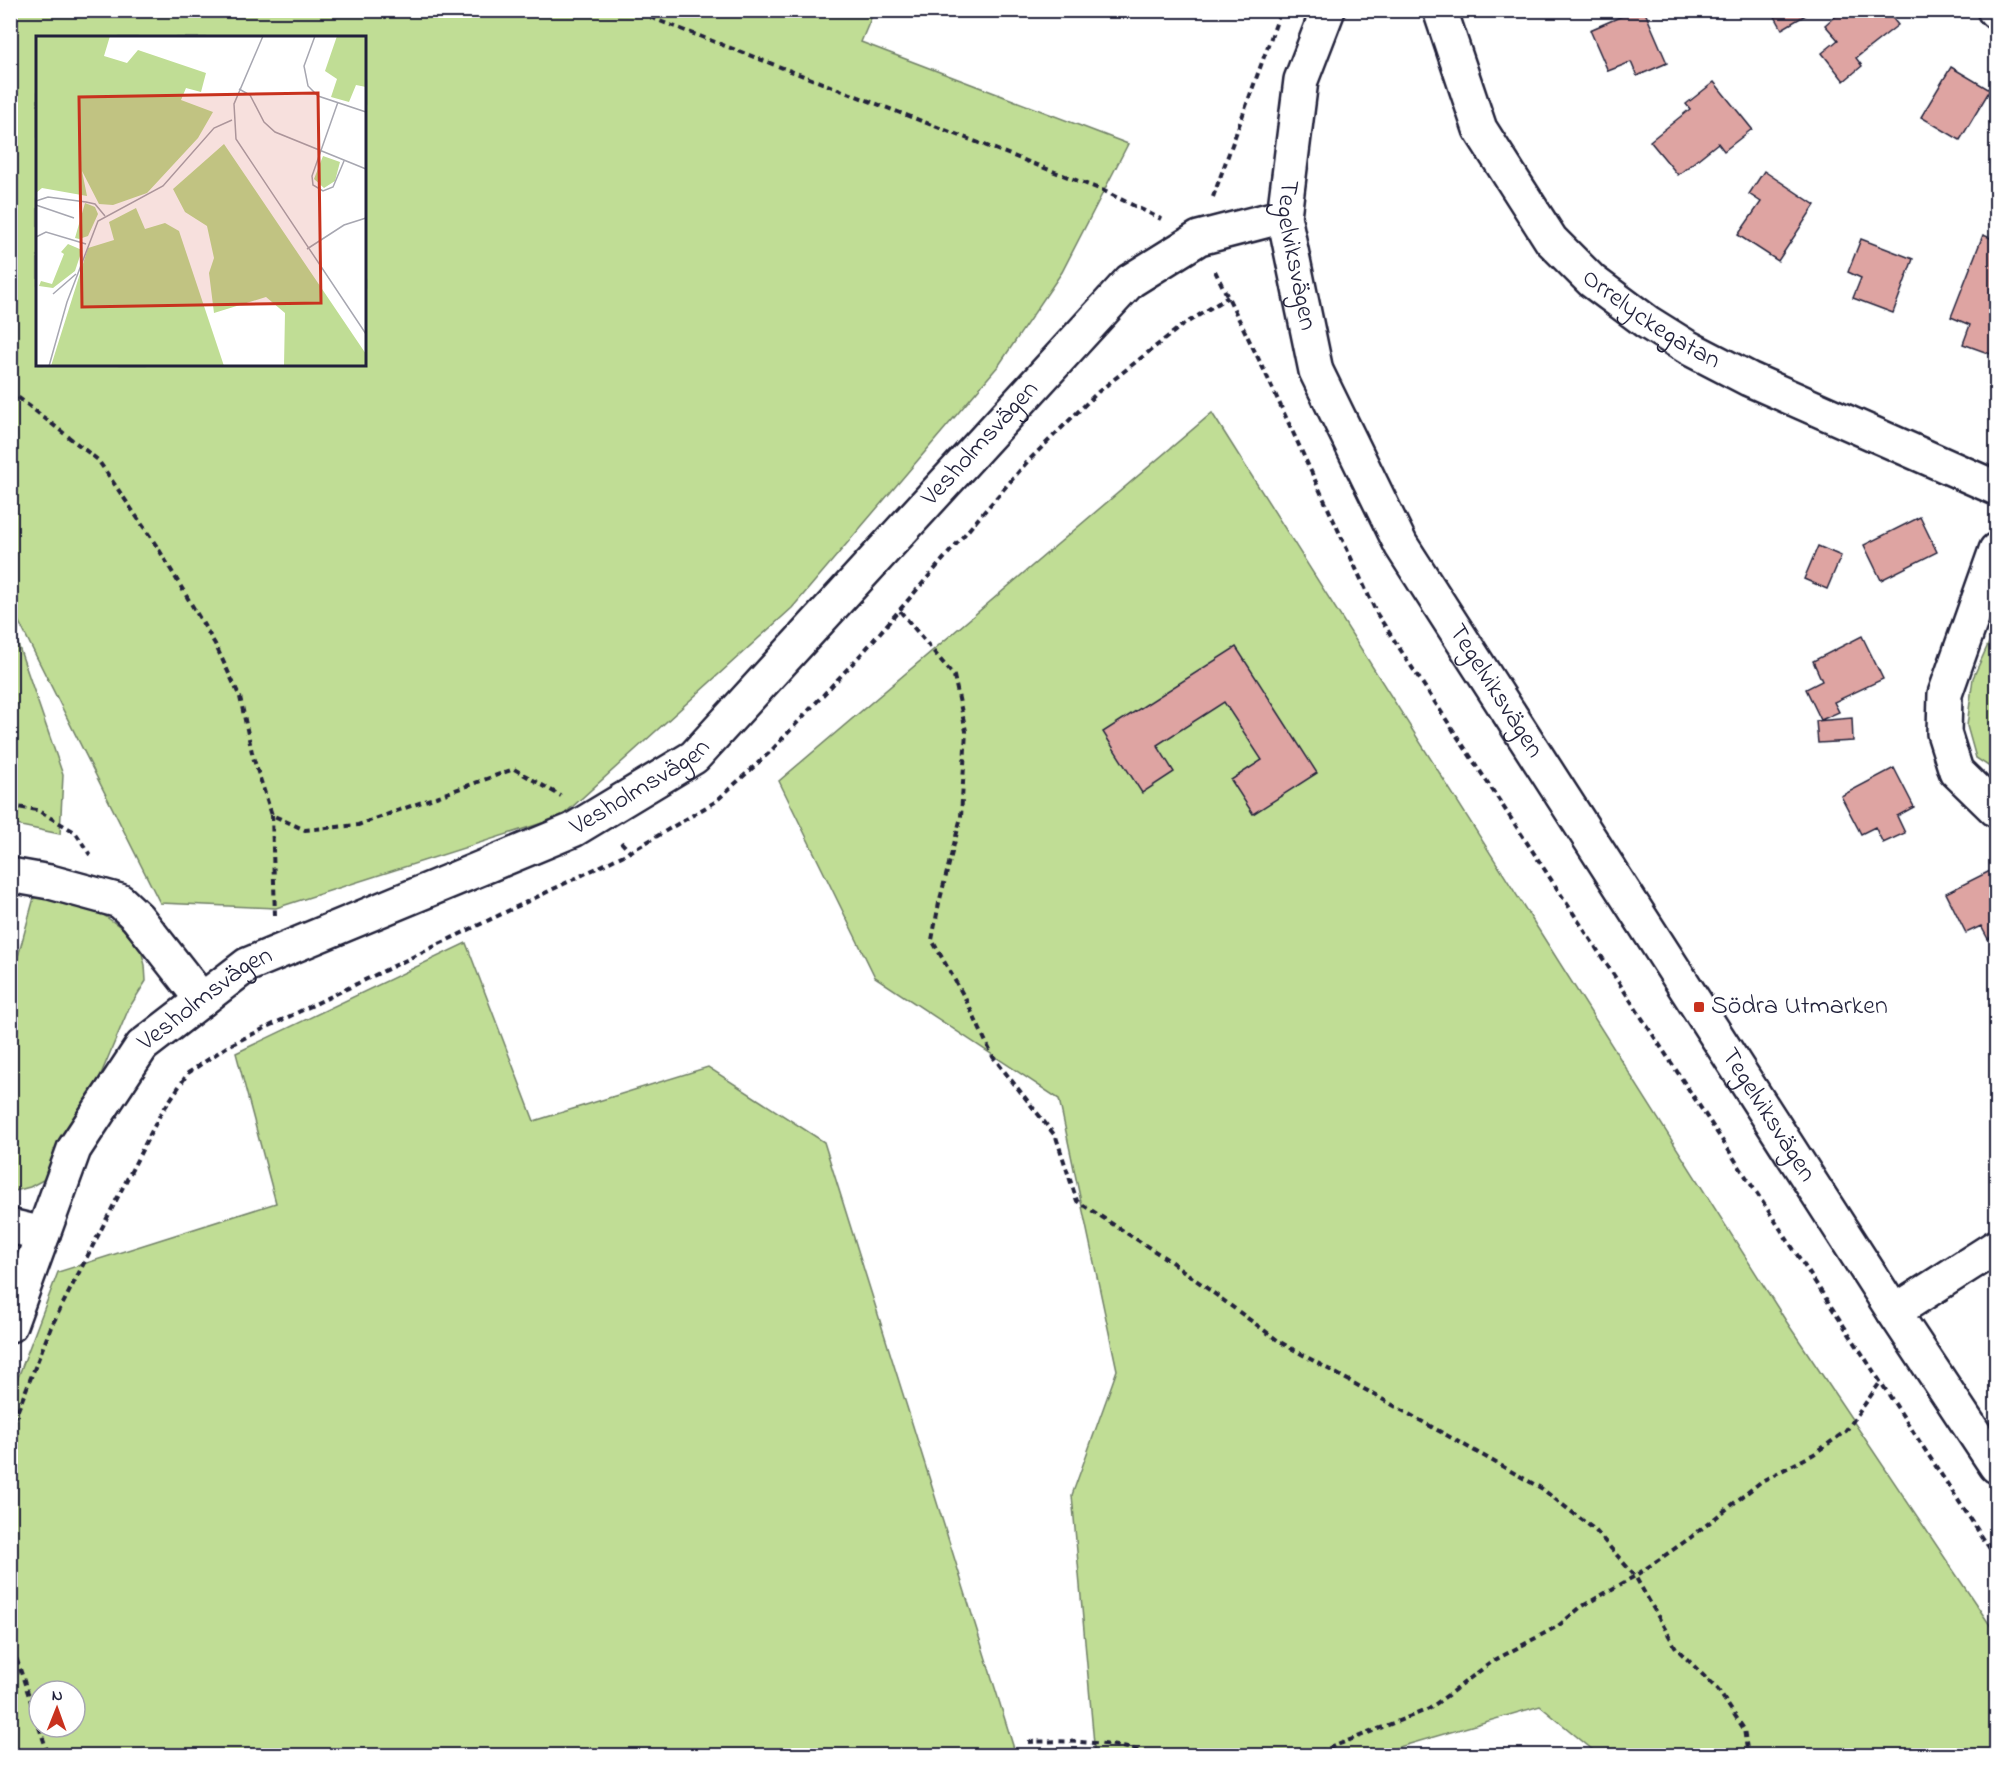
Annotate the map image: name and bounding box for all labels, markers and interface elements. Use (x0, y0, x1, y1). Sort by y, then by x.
inset map (36, 36, 366, 366)
street label: Tegelviksvägen (1265, 177, 1326, 334)
street label: Orrelyckegatan (1572, 261, 1727, 380)
street label: Vesholmsvägen (912, 372, 1049, 516)
street label: Tegelviksvägen (1438, 617, 1552, 766)
street label: Vesholmsvägen (562, 731, 720, 847)
street label: Vesholmsvägen (129, 937, 279, 1062)
place label: Södra Utmarken (1711, 988, 1888, 1026)
marker: Södra Utmarken (1692, 1000, 1706, 1014)
street label: Tegelviksvägen (1710, 1041, 1825, 1190)
north arrow (27, 1679, 87, 1739)
text: N (52, 1684, 63, 1708)

